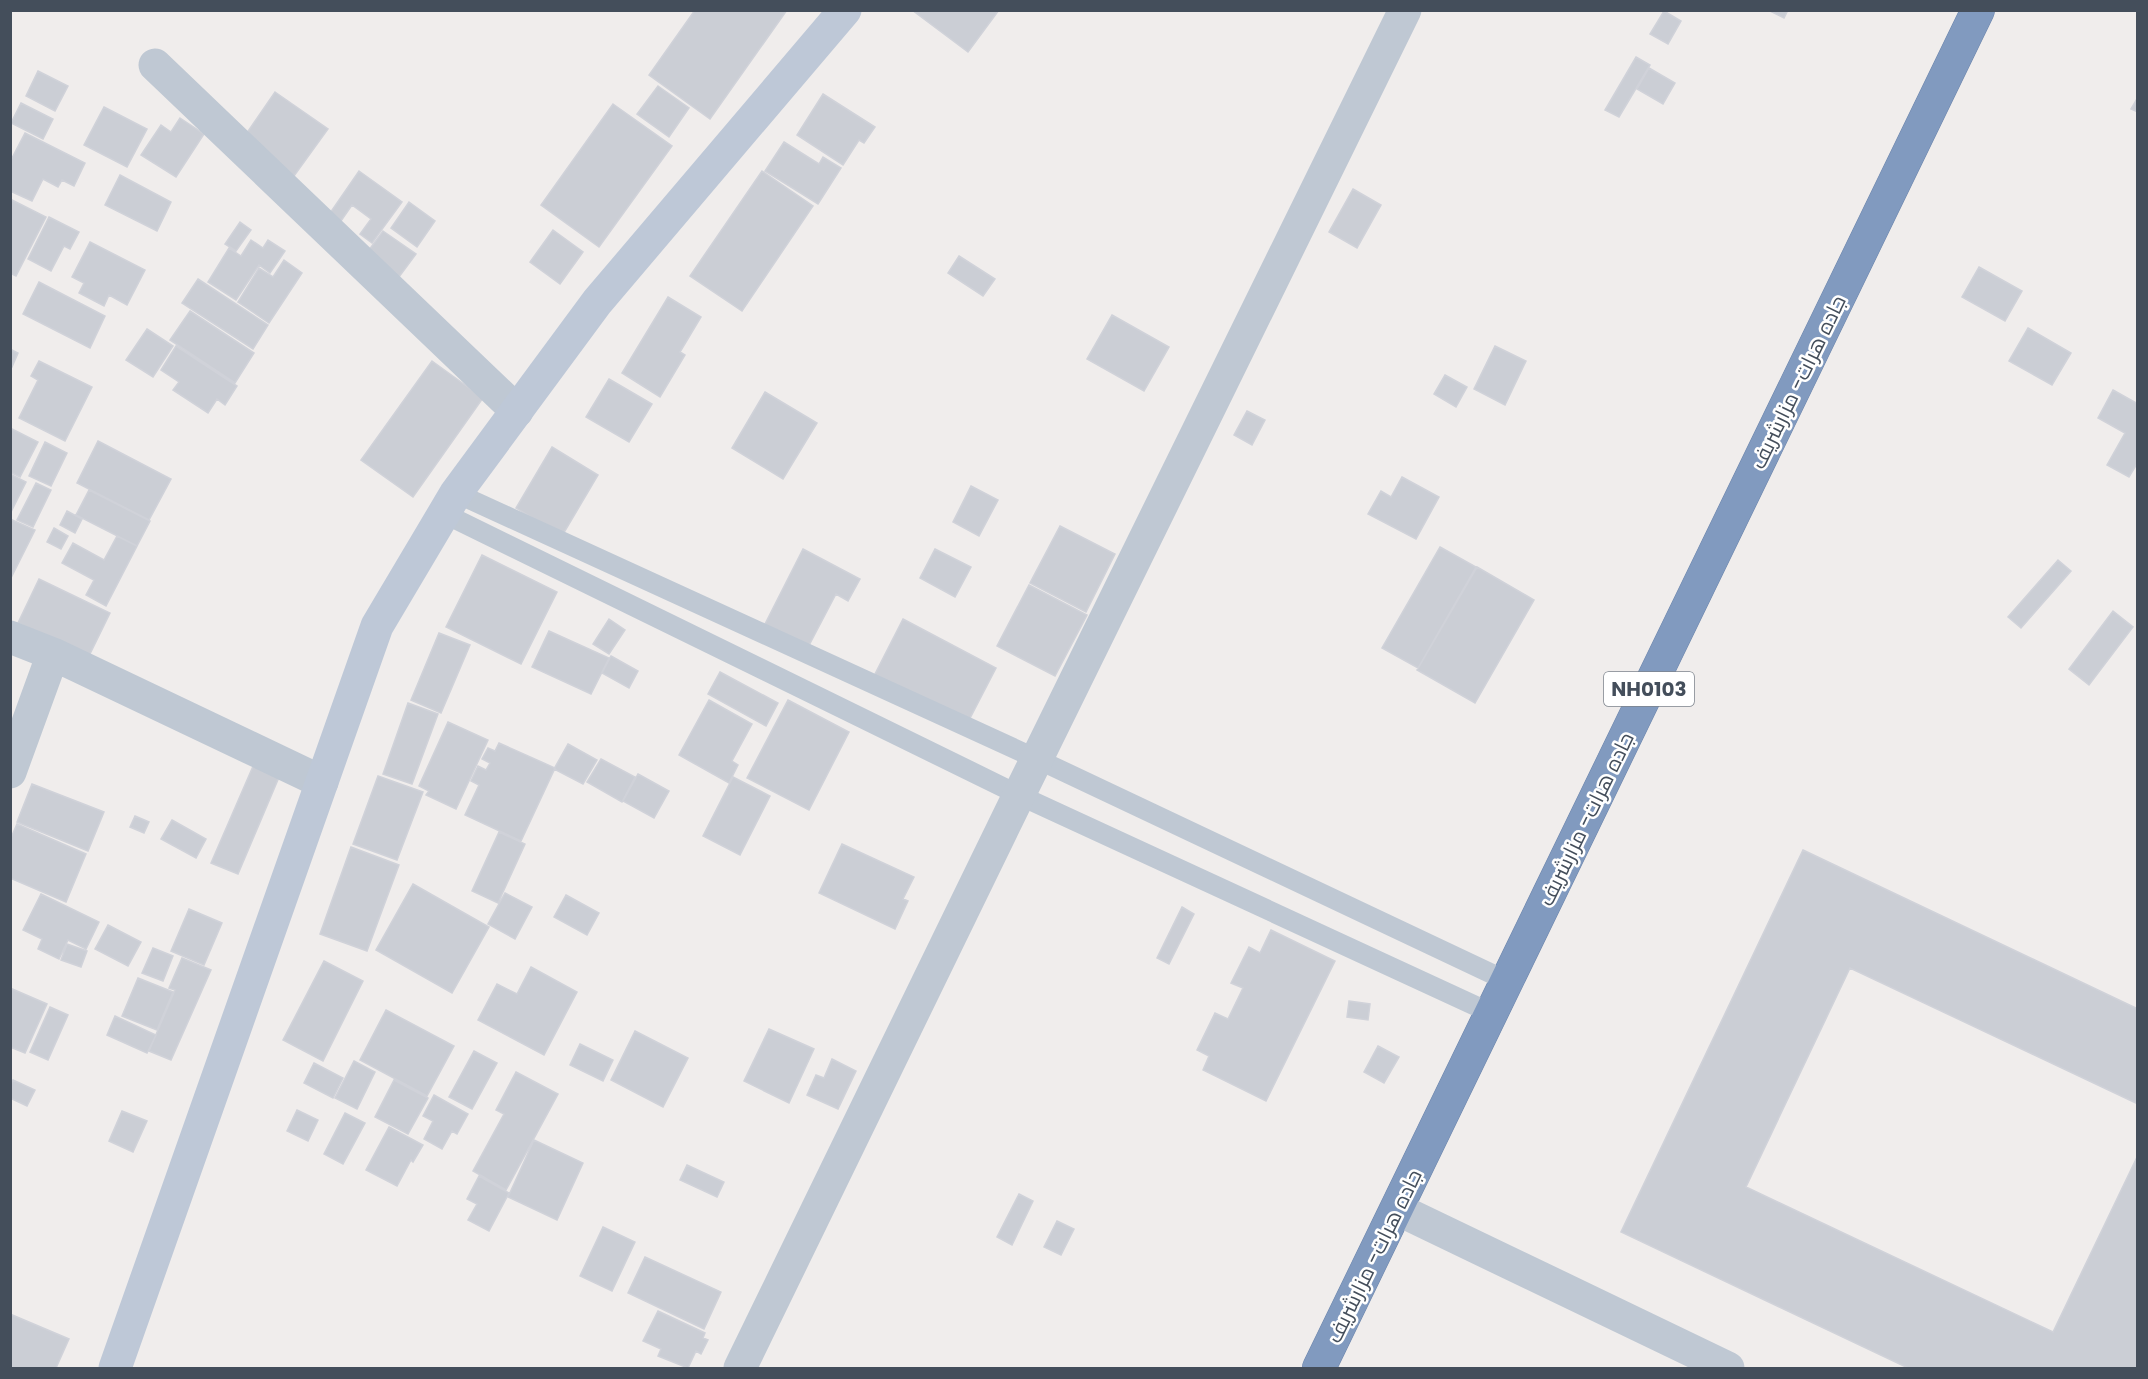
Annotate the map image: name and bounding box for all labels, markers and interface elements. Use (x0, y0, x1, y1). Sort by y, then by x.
street label: جاده هرات- مزارشریف (1743, 290, 1853, 474)
road number: NH0103 (1604, 672, 1694, 706)
street label: جاده هرات- مزارشریف (1531, 727, 1641, 911)
street label: جاده هرات- مزارشریف (1319, 1164, 1429, 1348)

